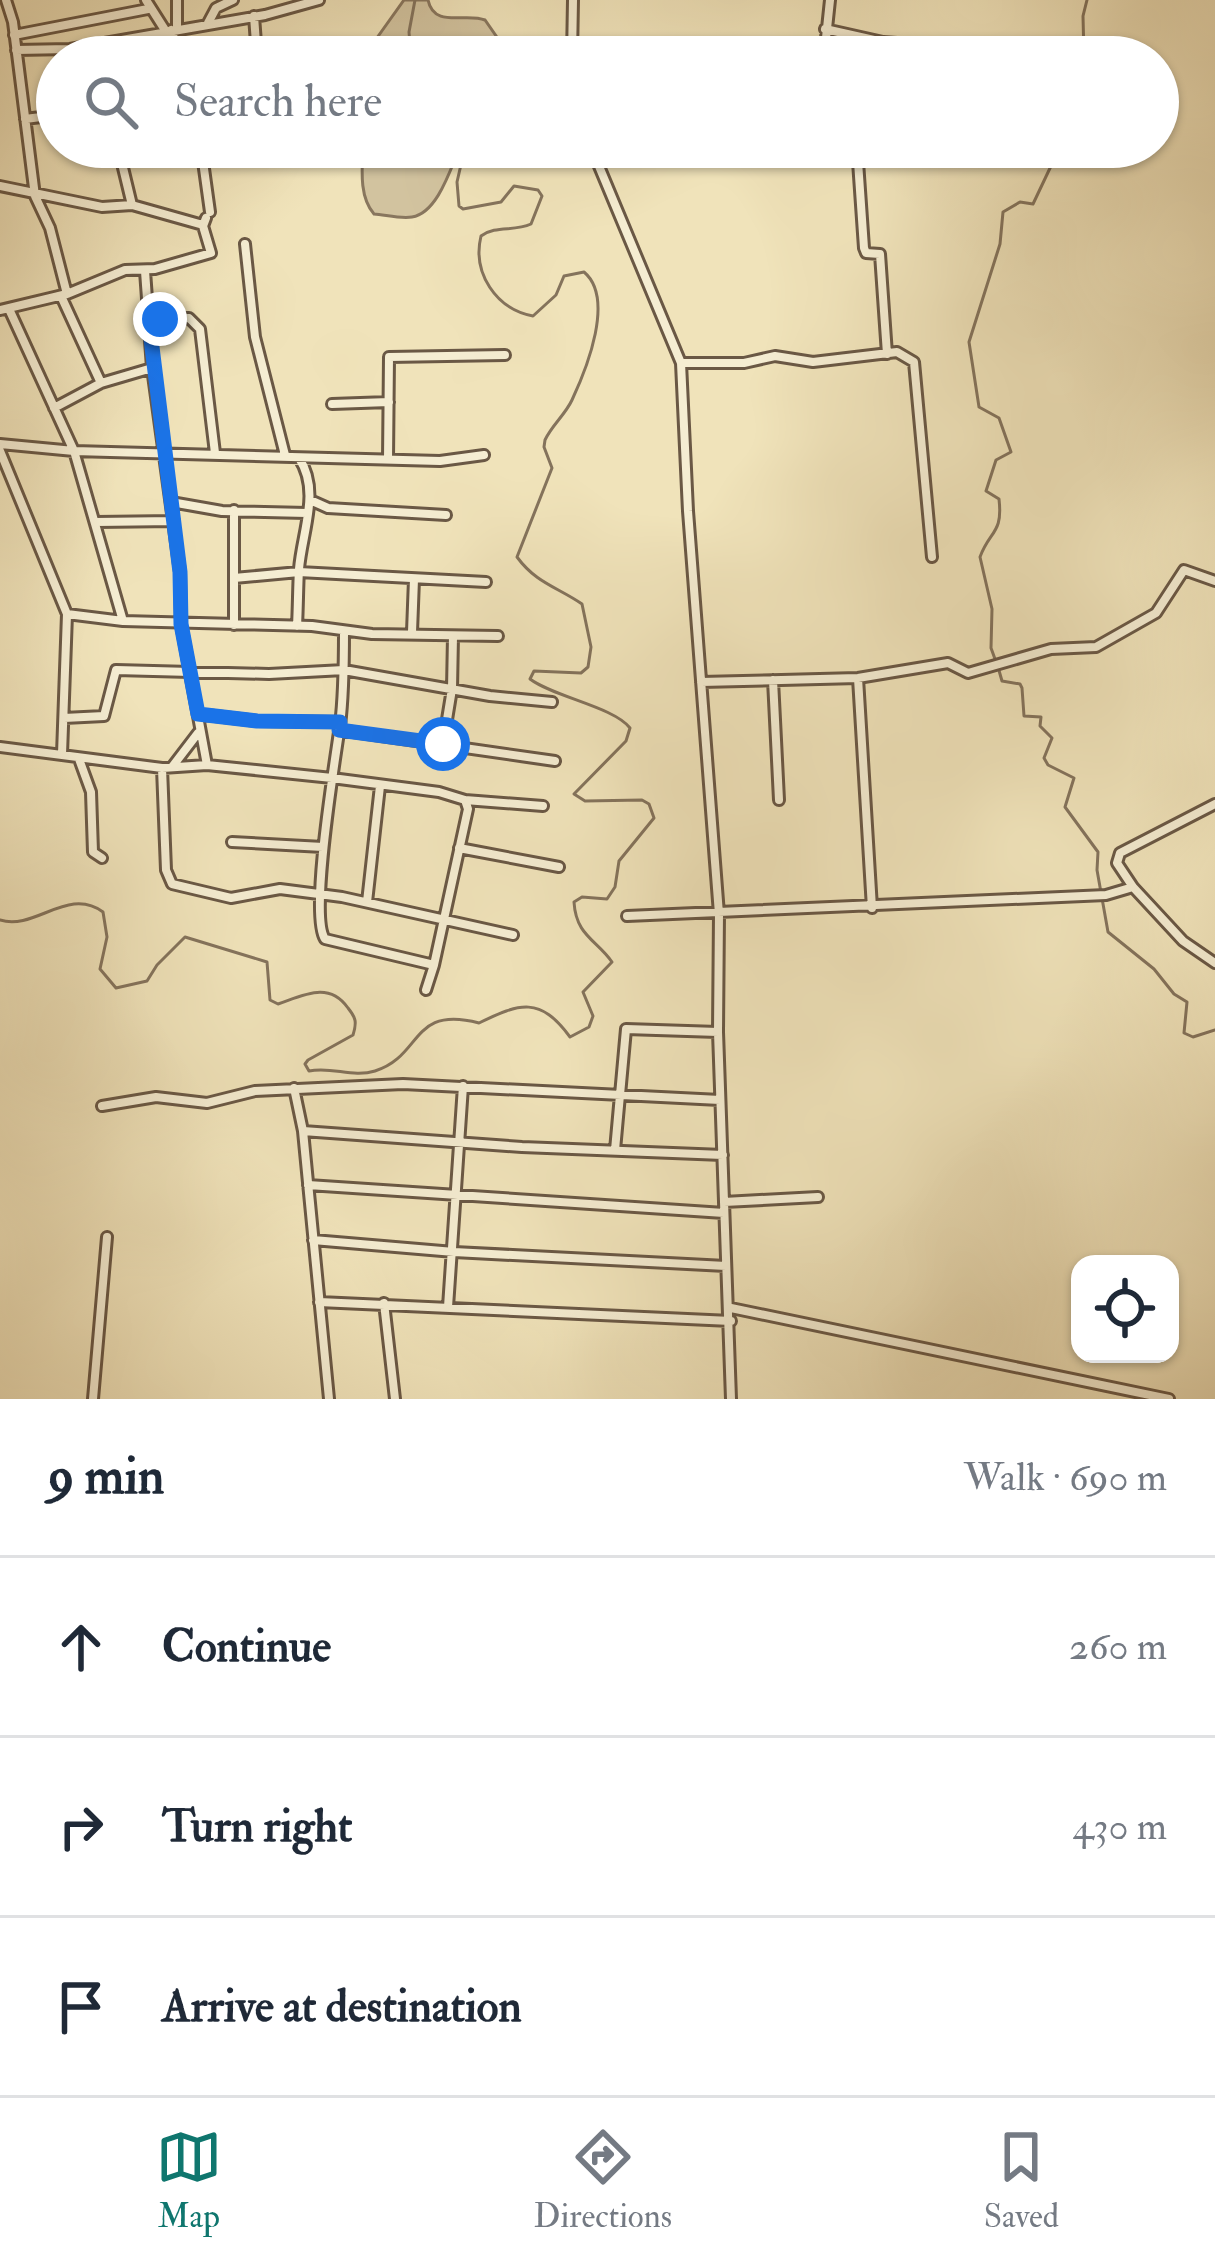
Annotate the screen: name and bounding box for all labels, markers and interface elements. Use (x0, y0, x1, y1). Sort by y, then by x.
search box (36, 36, 1179, 168)
icon: search (78, 69, 144, 135)
text: Search here (174, 74, 382, 130)
route end (133, 292, 187, 346)
route start (416, 717, 470, 771)
map controls (1071, 1255, 1179, 1363)
button: locate (1071, 1255, 1179, 1363)
text: 9 min (48, 1445, 164, 1509)
text: Walk · 690 m (964, 1453, 1167, 1502)
icon: ahead (48, 1614, 114, 1680)
text: Continue (162, 1619, 331, 1675)
text: 260 m (1069, 1622, 1167, 1671)
icon: right (48, 1794, 114, 1860)
text: Turn right (162, 1799, 352, 1855)
text: 430 m (1073, 1802, 1167, 1851)
icon: arrive (48, 1974, 114, 2040)
text: Arrive at destination (162, 1979, 522, 2035)
tab: Map (156, 2124, 222, 2237)
tab: Directions (534, 2124, 672, 2237)
tab: Saved (984, 2124, 1059, 2237)

